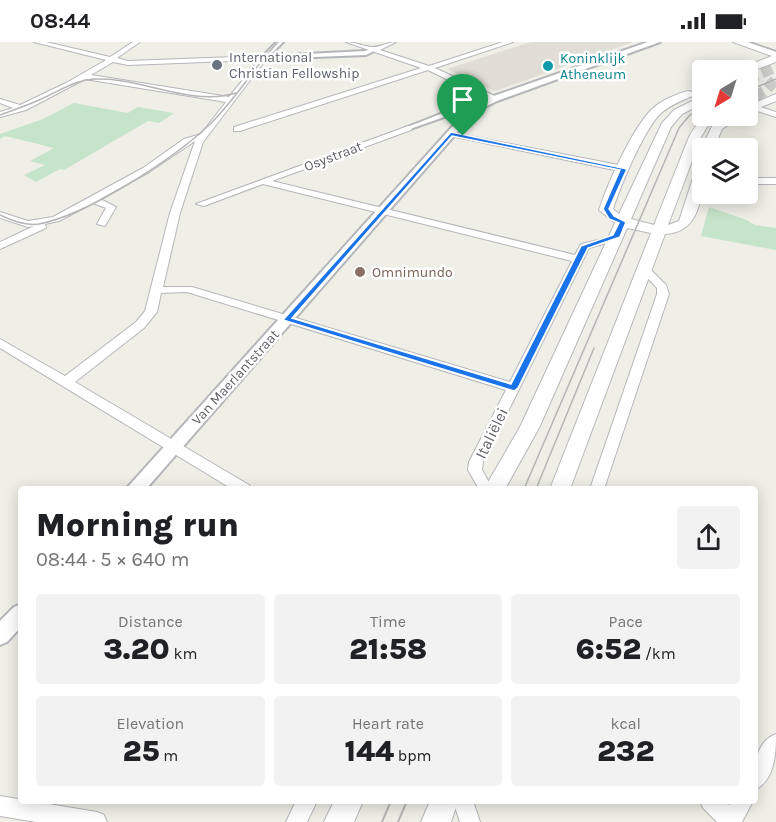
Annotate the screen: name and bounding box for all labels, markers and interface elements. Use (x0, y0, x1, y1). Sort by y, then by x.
text: 08:44 (30, 8, 90, 34)
place label: International Christian Fellowship (229, 49, 359, 82)
place label: Koninklijk Atheneum (560, 50, 626, 83)
marker: International Christian Fellowship (210, 58, 224, 72)
marker: Koninklijk Atheneum (541, 59, 555, 73)
north arrow (692, 60, 758, 126)
map controls (692, 60, 758, 204)
pin (437, 74, 488, 136)
icon: arrive (446, 83, 479, 116)
street label: Osystraat (302, 138, 365, 175)
button: layers (692, 138, 758, 204)
place label: Omnimundo (372, 264, 453, 281)
marker: Omnimundo (353, 265, 367, 279)
street label: Van Maerlantstraat (188, 326, 283, 429)
street label: Italiëlei (471, 405, 512, 462)
text: Morning run (36, 506, 239, 544)
button: share (677, 506, 740, 569)
text: 08:44 · 5 × 640 m (36, 548, 189, 571)
text: Distance (118, 612, 183, 631)
text: Time (370, 612, 406, 631)
text: Pace (609, 612, 643, 631)
text: 3.20 (103, 631, 170, 667)
text: 21:58 (349, 631, 427, 667)
text: 6:52 (576, 631, 641, 667)
text: km (170, 644, 197, 663)
text: /km (641, 644, 676, 663)
text: Elevation (116, 714, 184, 733)
text: Heart rate (352, 714, 424, 733)
text: kcal (610, 714, 641, 733)
text: 25 (122, 733, 159, 769)
text: 144 (344, 733, 394, 769)
text: 232 (597, 733, 654, 769)
text: m (159, 746, 178, 765)
text: bpm (394, 746, 432, 765)

